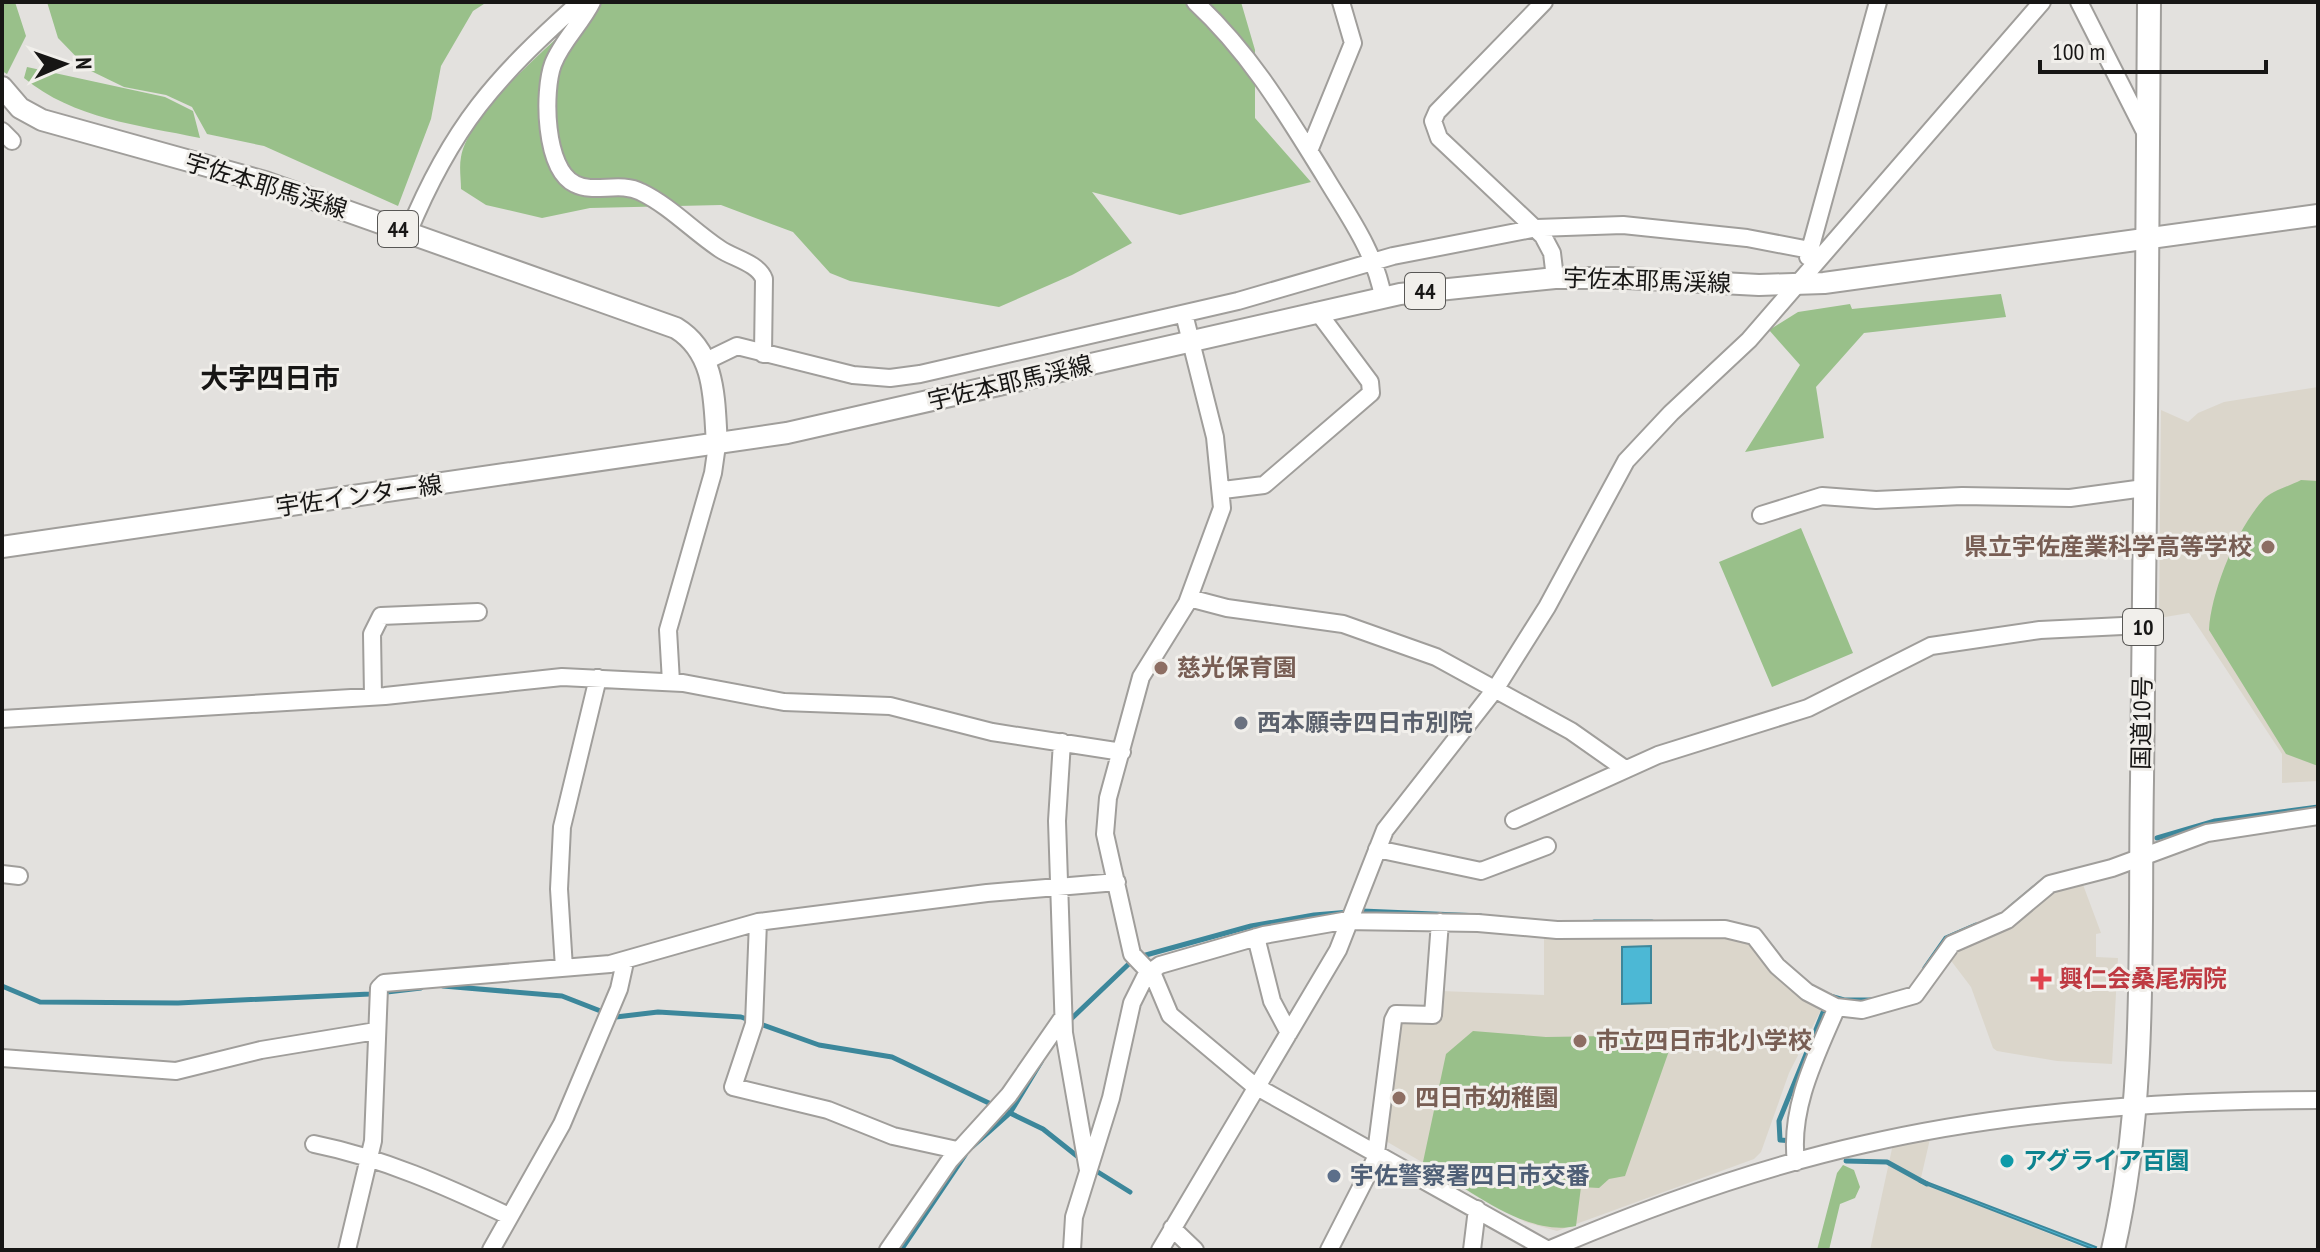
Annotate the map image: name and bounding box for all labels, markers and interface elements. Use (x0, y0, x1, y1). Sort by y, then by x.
north arrow (24, 24, 104, 104)
scale bar (2040, 24, 2266, 74)
text: 100 m (2052, 36, 2105, 67)
text: N (70, 57, 98, 70)
street label: 宇佐本耶馬渓線 (181, 146, 351, 225)
road number: 44 (378, 211, 418, 247)
street label: 宇佐本耶馬渓線 (1563, 262, 1732, 299)
road number: 44 (1405, 273, 1445, 309)
street label: 宇佐本耶馬渓線 (925, 349, 1095, 417)
district label: 大字四日市 (200, 359, 340, 396)
street label: 宇佐インター線 (274, 468, 444, 523)
place label: 県立宇佐産業科学高等学校 (1964, 531, 2252, 562)
marker: 県立宇佐産業科学高等学校 (2259, 538, 2277, 556)
road number: 10 (2123, 609, 2163, 645)
place label: 慈光保育園 (1177, 652, 1297, 683)
marker: 慈光保育園 (1152, 659, 1170, 677)
street label: 国道10号 (2125, 676, 2158, 770)
place label: 西本願寺四日市別院 (1257, 707, 1473, 738)
marker: 西本願寺四日市別院 (1232, 714, 1250, 732)
place label: 興仁会桑尾病院 (2059, 963, 2227, 994)
marker: 興仁会桑尾病院 (2030, 968, 2052, 990)
place label: 市立四日市北小学校 (1596, 1025, 1812, 1056)
marker: 市立四日市北小学校 (1571, 1032, 1589, 1050)
place label: 四日市幼稚園 (1415, 1082, 1559, 1113)
marker: 四日市幼稚園 (1390, 1089, 1408, 1107)
place label: アグライア百園 (2023, 1145, 2190, 1176)
marker: アグライア百園 (1998, 1152, 2016, 1170)
place label: 宇佐警察署四日市交番 (1350, 1160, 1590, 1191)
marker: 宇佐警察署四日市交番 (1325, 1167, 1343, 1185)

